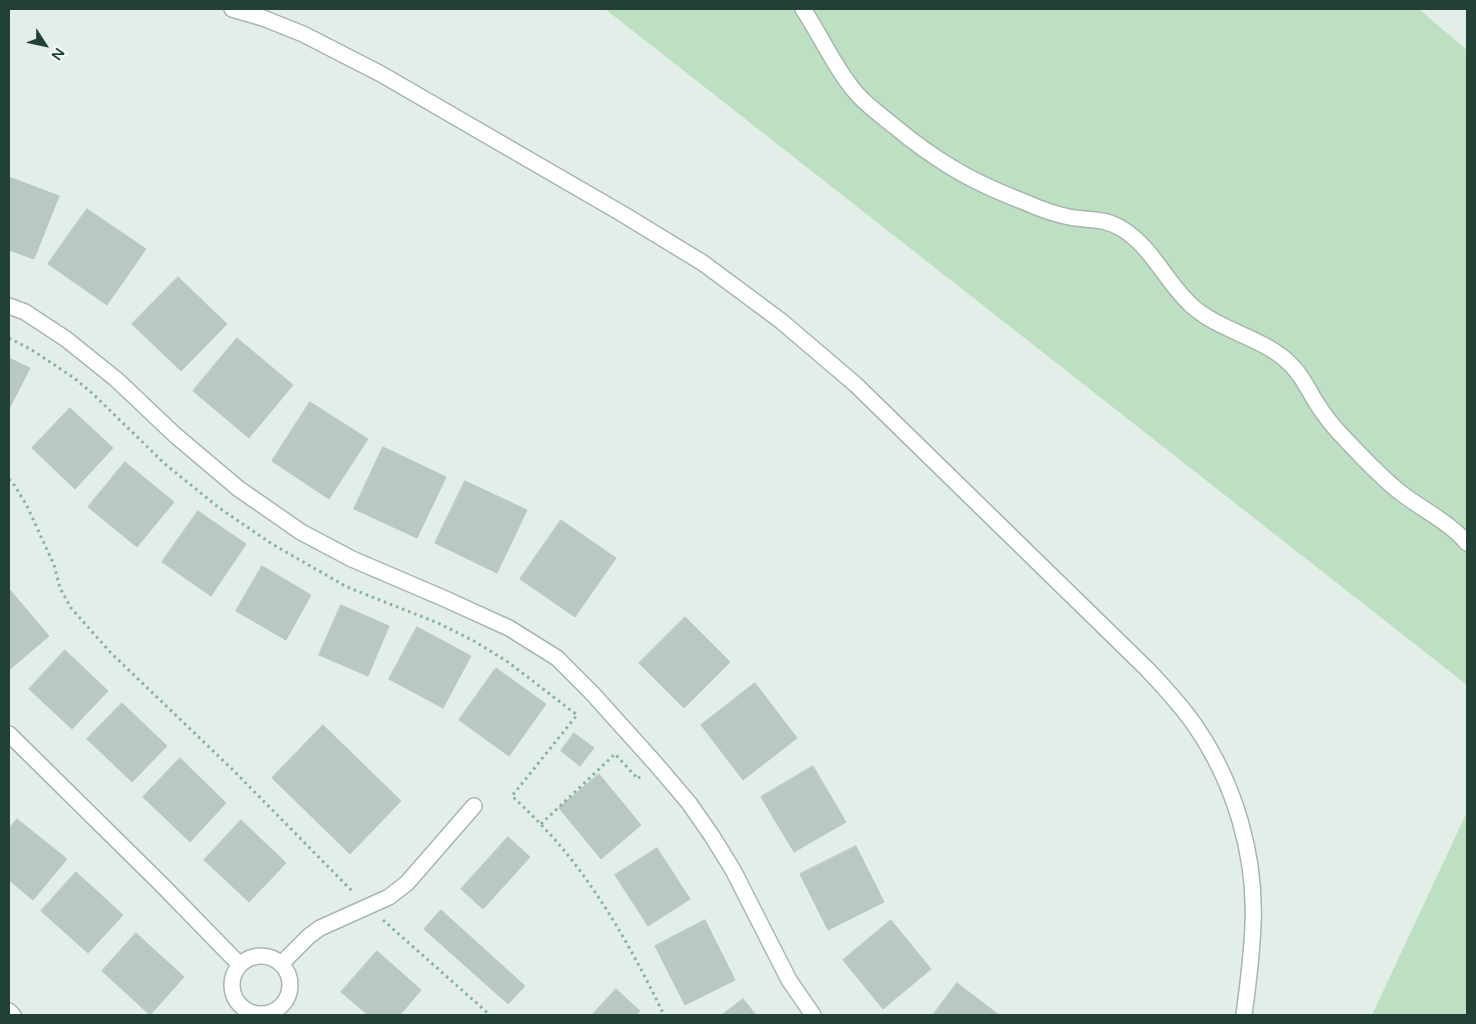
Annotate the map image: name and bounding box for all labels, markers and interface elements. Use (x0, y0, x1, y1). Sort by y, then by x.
north arrow (20, 20, 70, 70)
text: N (48, 44, 68, 63)

